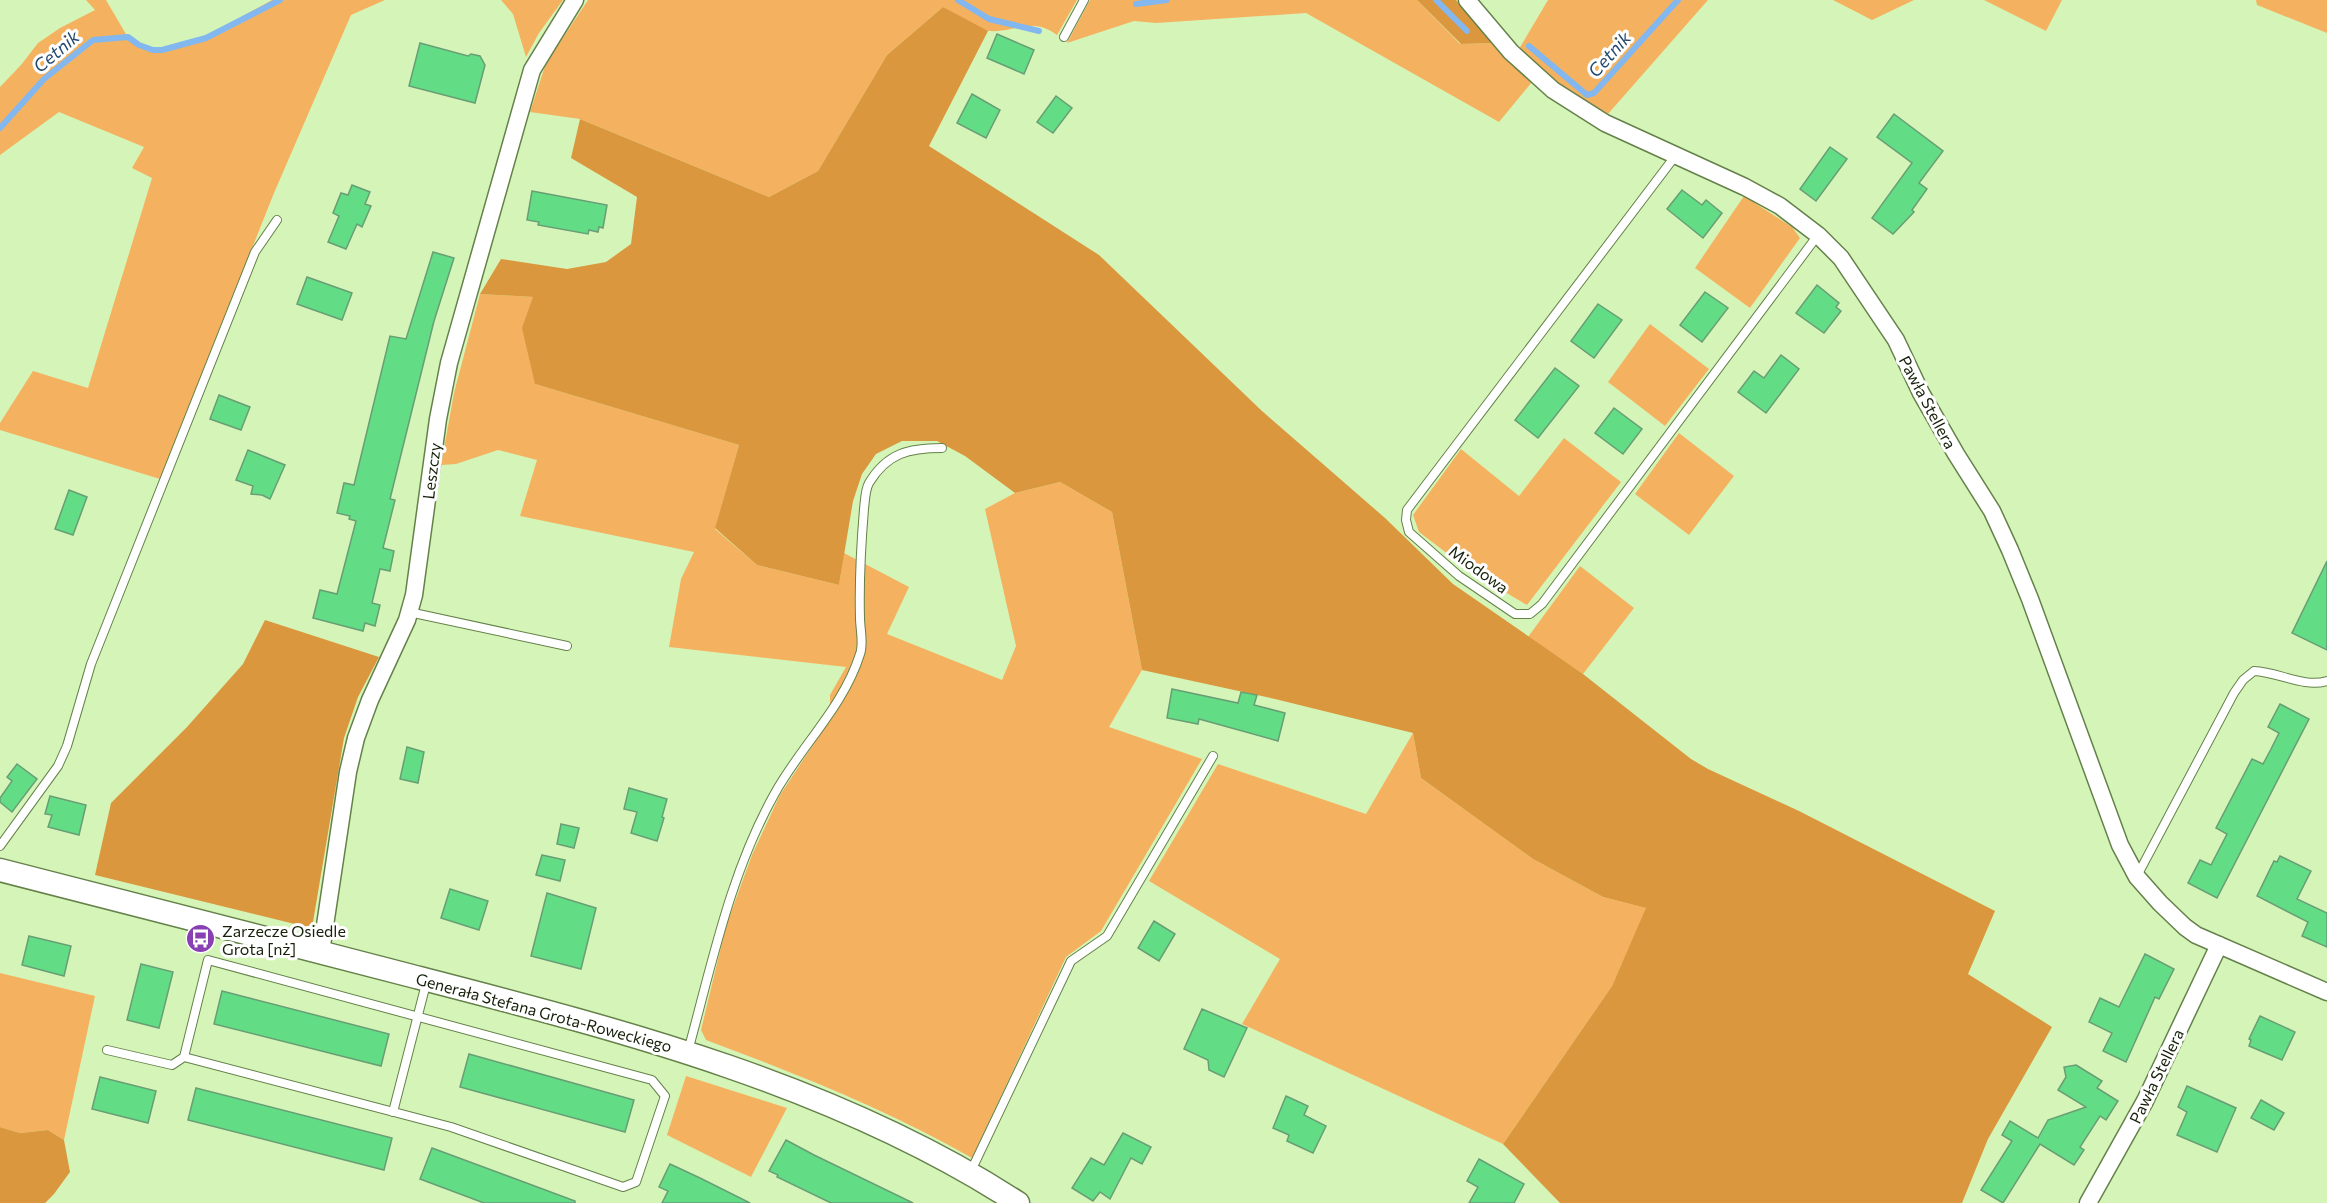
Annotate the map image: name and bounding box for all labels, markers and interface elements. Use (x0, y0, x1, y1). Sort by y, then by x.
water label: Cetnik (28, 24, 85, 77)
water label: Cetnik (1583, 26, 1636, 81)
street label: Pawła Stellera (1896, 352, 1960, 452)
street label: Leszczy (418, 442, 444, 500)
street label: Miodowa (1446, 541, 1512, 597)
place label: Zarzecze Osiedle Grota [nż] (222, 921, 346, 958)
bus stop icon: Zarzecze Osiedle Grota [nż] (185, 923, 217, 955)
street label: Generała Stefana Grota-Roweckiego (414, 969, 674, 1055)
street label: Pawła Stellera (2125, 1026, 2187, 1126)

